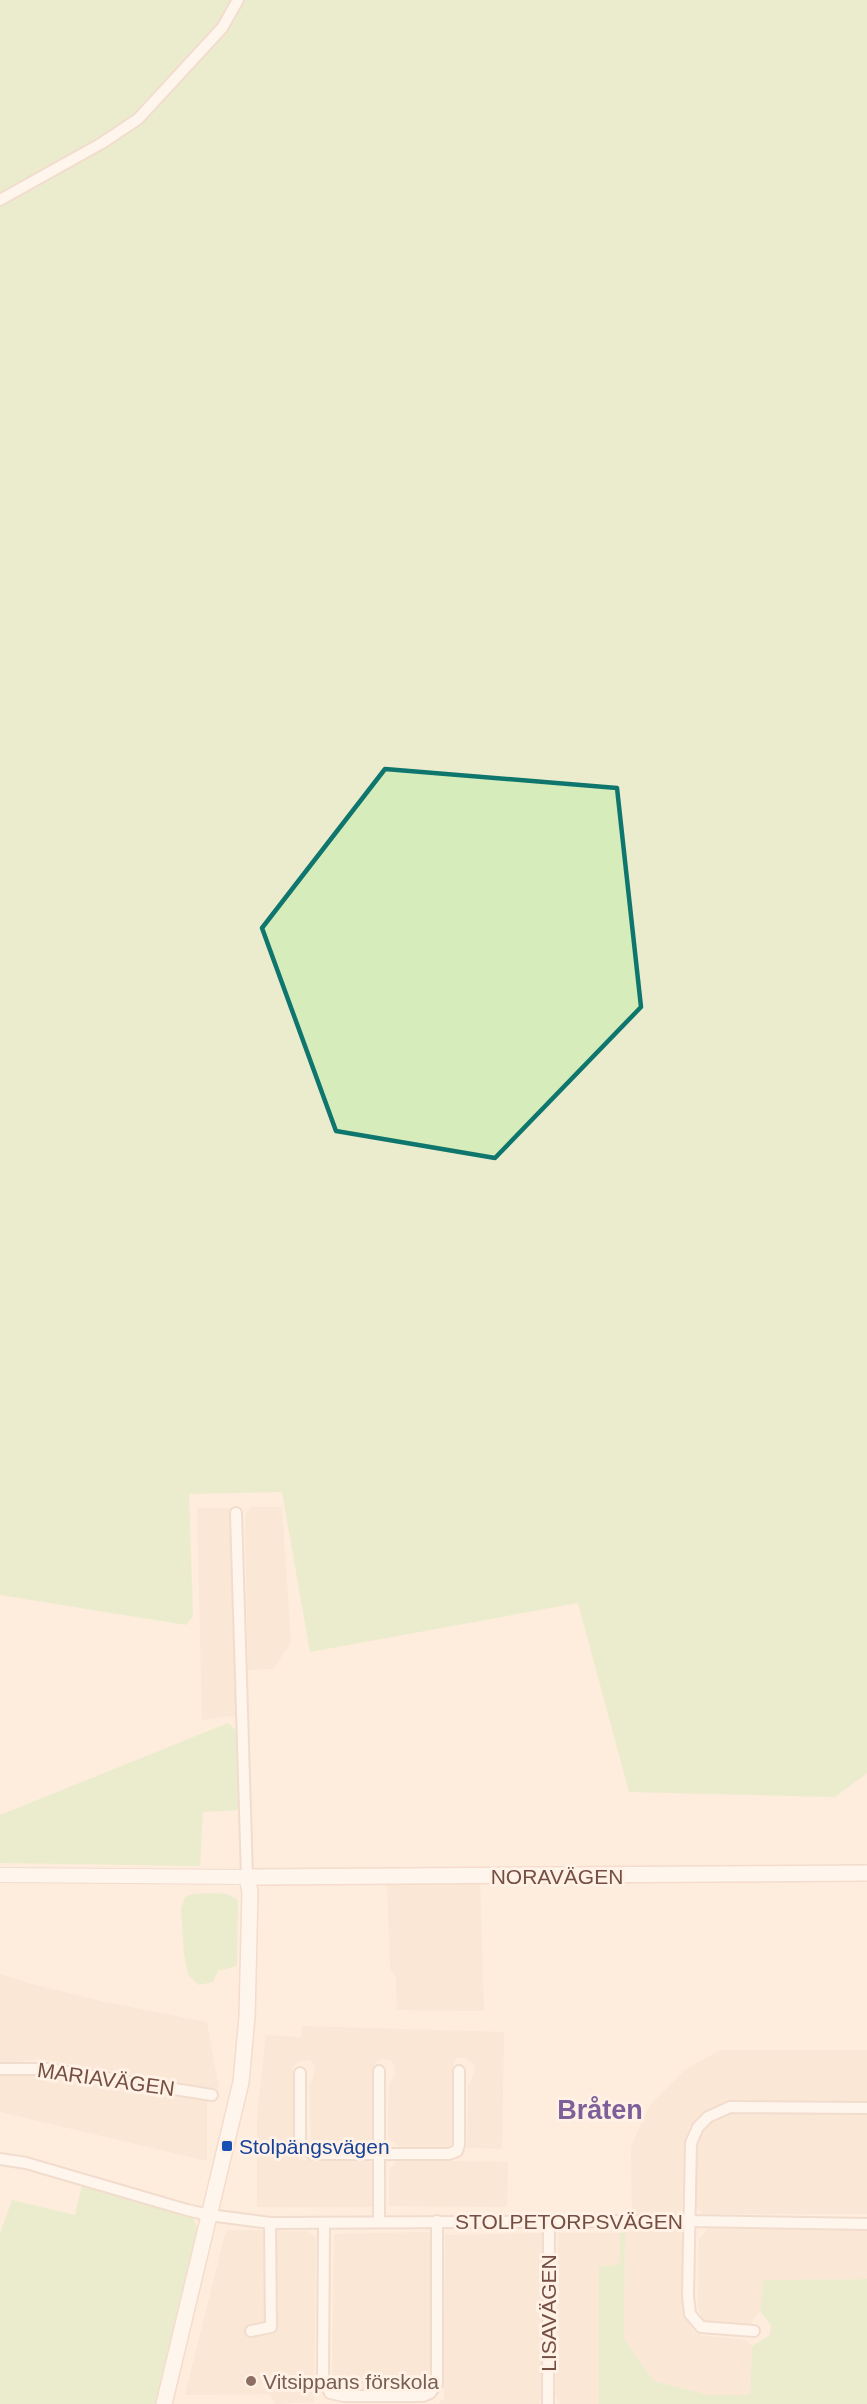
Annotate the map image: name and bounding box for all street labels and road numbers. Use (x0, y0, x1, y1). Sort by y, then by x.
street label: NORAVÄGEN (491, 1865, 623, 1888)
street label: MARIAVÄGEN (36, 2058, 176, 2100)
street label: STOLPETORPSVÄGEN (455, 2210, 683, 2233)
street label: LISAVÄGEN (537, 2254, 560, 2372)

